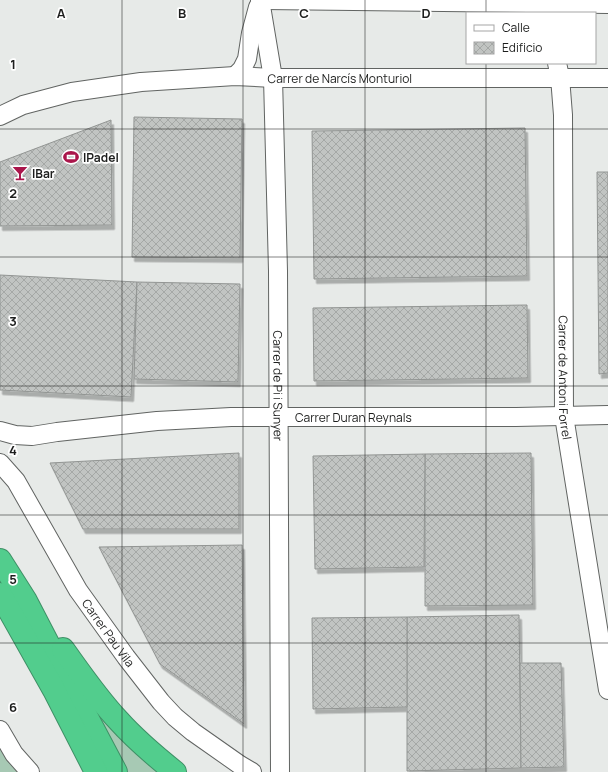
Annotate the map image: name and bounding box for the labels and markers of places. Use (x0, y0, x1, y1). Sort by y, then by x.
sports icon: IPadel (62, 148, 80, 166)
place label: IPadel (83, 149, 119, 166)
bar icon: IBar (11, 164, 29, 182)
place label: IBar (32, 165, 55, 182)

